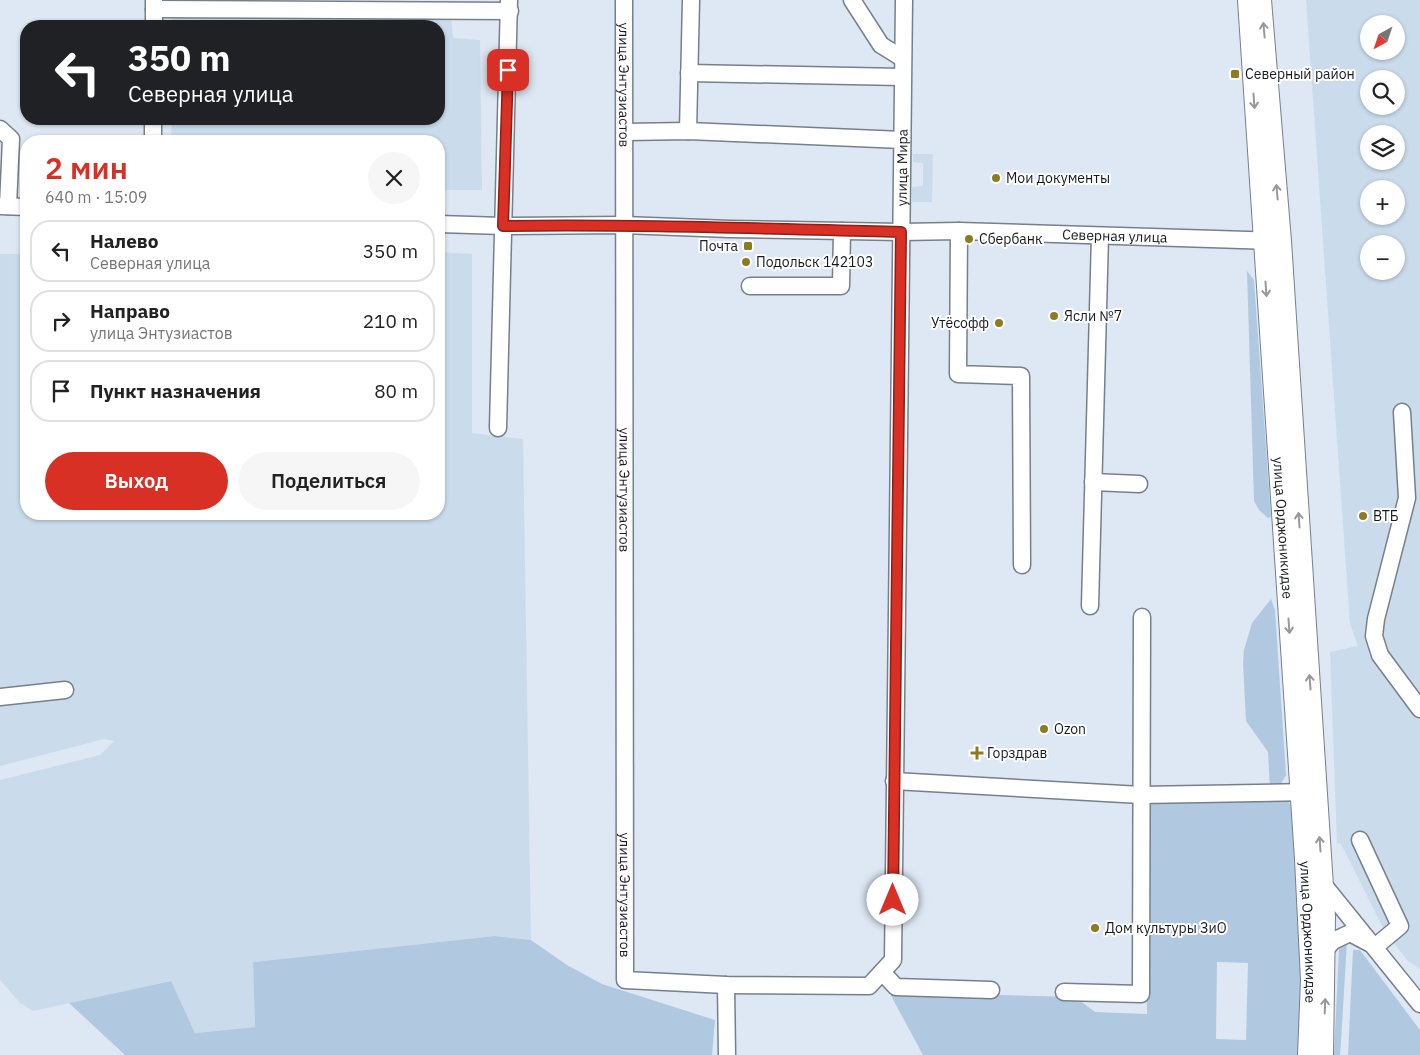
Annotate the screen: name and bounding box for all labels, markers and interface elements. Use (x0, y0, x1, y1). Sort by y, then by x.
north arrow (1360, 15, 1405, 60)
map controls (1360, 15, 1405, 280)
street label: улица Энтузиастов (615, 23, 633, 147)
one-way arrow (1259, 23, 1269, 39)
text: 350 m (128, 35, 231, 81)
icon: left (45, 40, 110, 105)
pin (487, 49, 529, 91)
icon: arrive (494, 56, 522, 84)
place label: Северный район (1245, 65, 1355, 83)
marker: Северный район (1229, 68, 1241, 80)
button: search (1360, 70, 1405, 115)
text: Северная улица (128, 79, 293, 108)
one-way arrow (1250, 93, 1259, 109)
button: layers (1360, 125, 1405, 170)
street label: улица Мира (893, 128, 912, 206)
text: 2 мин (45, 148, 128, 187)
button: close (368, 152, 420, 204)
place label: Мои документы (1006, 169, 1110, 187)
marker: Мои документы (990, 172, 1002, 184)
button: + (1360, 180, 1405, 225)
one-way arrow (1272, 185, 1282, 201)
text: 640 m · 15:09 (45, 187, 147, 207)
street label: Северная улица (1062, 225, 1168, 247)
text: Налево (90, 229, 159, 253)
place label: Сбербанк (979, 230, 1043, 248)
marker: Сбербанк (963, 233, 975, 245)
button: − (1360, 235, 1405, 280)
icon: left (47, 237, 75, 265)
place label: Почта (699, 237, 739, 255)
text: 350 m (363, 239, 418, 263)
marker: Почта (742, 240, 754, 252)
text: Северная улица (90, 253, 210, 273)
place label: Подольск 142103 (756, 253, 873, 271)
marker: Подольск 142103 (740, 256, 752, 268)
one-way arrow (1262, 281, 1271, 297)
text: Направо (90, 299, 170, 323)
icon: right (47, 307, 75, 335)
place label: Ясли №7 (1064, 307, 1122, 325)
text: 210 m (363, 309, 418, 333)
marker: Ясли №7 (1048, 310, 1060, 322)
place label: Утёсофф (931, 314, 989, 332)
marker: Утёсофф (993, 317, 1005, 329)
text: улица Энтузиастов (90, 323, 233, 343)
icon: arrive (47, 377, 75, 405)
text: Пункт назначения (90, 379, 261, 403)
text: 80 m (374, 379, 418, 403)
street label: улица Энтузиастов (615, 428, 634, 552)
button: Выход (45, 452, 228, 510)
button: Поделиться (238, 452, 420, 510)
street label: улица Орджоникидзе (1269, 456, 1297, 600)
place label: ВТБ (1373, 507, 1399, 525)
marker: ВТБ (1357, 510, 1369, 522)
one-way arrow (1295, 512, 1304, 528)
one-way arrow (1284, 618, 1293, 634)
one-way arrow (1305, 674, 1314, 690)
place label: Ozon (1054, 720, 1086, 738)
marker: Ozon (1038, 723, 1050, 735)
place label: Горздрав (987, 744, 1047, 762)
marker: Горздрав (971, 747, 983, 759)
street label: улица Энтузиастов (616, 833, 634, 957)
one-way arrow (1316, 836, 1325, 852)
street label: улица Орджоникидзе (1296, 860, 1320, 1004)
position arrow (866, 873, 918, 925)
place label: Дом культуры ЗиО (1105, 919, 1227, 937)
marker: Дом культуры ЗиО (1089, 922, 1101, 934)
one-way arrow (1320, 999, 1330, 1015)

